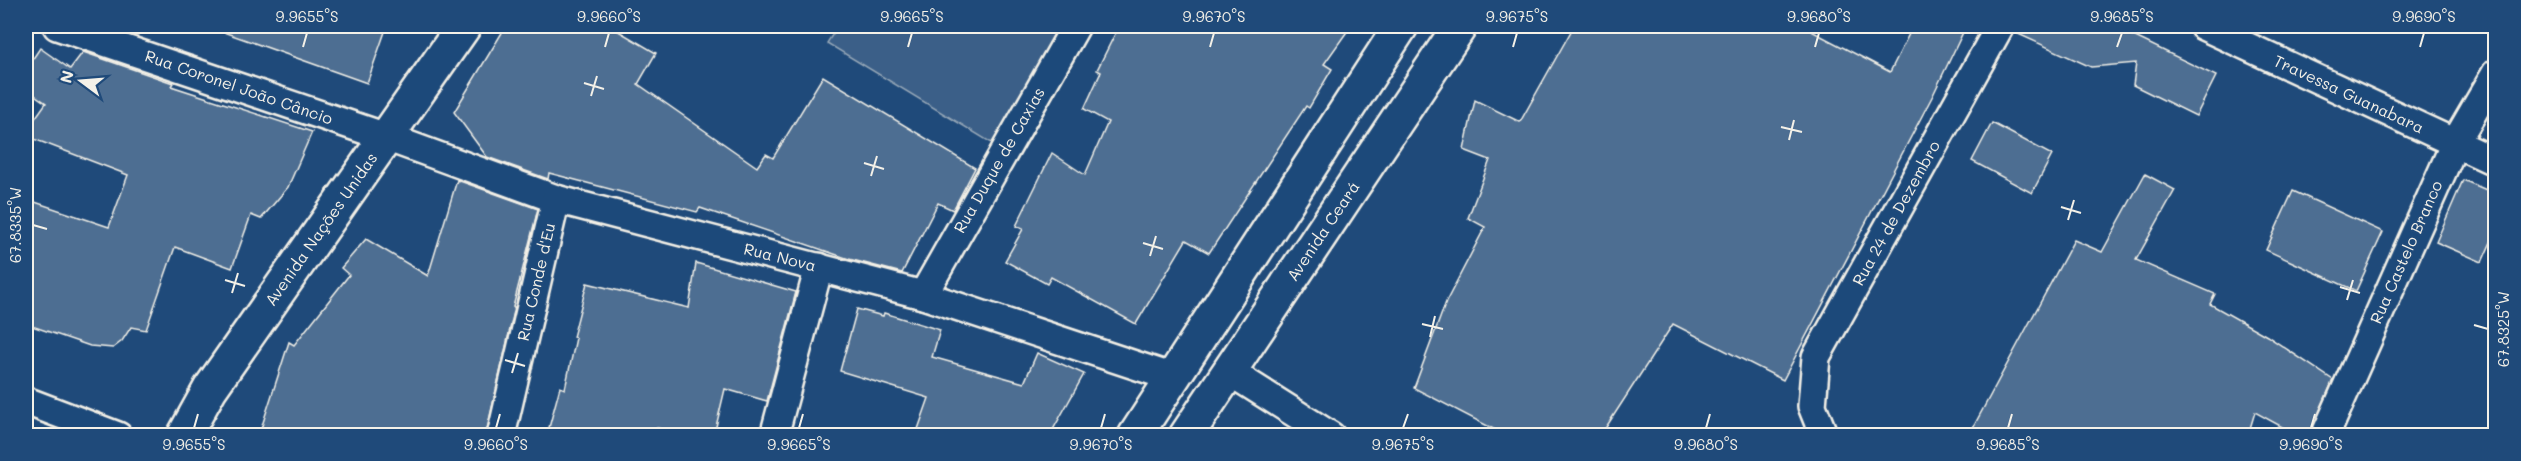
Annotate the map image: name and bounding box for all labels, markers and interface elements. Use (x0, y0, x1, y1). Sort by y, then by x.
text: 9.9655°S (276, 6, 338, 26)
text: 9.9660°S (577, 6, 641, 26)
text: 9.9665°S (880, 6, 944, 26)
text: 9.9670°S (1182, 6, 1246, 26)
text: 9.9675°S (1486, 6, 1548, 26)
text: 9.9680°S (1787, 6, 1851, 26)
text: 9.9685°S (2090, 6, 2154, 26)
text: 9.9690°S (2392, 6, 2456, 26)
street label: Rua Coronel João Câncio (142, 44, 336, 129)
street label: Travessa Guanabara (2271, 49, 2428, 138)
north arrow (51, 51, 111, 111)
text: N (54, 68, 78, 85)
street label: Rua Duque de Caxias (948, 83, 1049, 237)
street label: Rua 24 de Dezembro (1847, 136, 1944, 289)
street label: Avenida Nações Unidas (260, 148, 382, 310)
street label: Avenida Ceará (1281, 177, 1364, 285)
street label: Rua Castelo Branco (2365, 177, 2447, 327)
text: 67.8335°W (5, 187, 25, 263)
street label: Rua Conde d'Eu (512, 221, 559, 343)
street label: Rua Nova (742, 237, 819, 276)
text: 67.8325°W (2493, 291, 2513, 367)
text: 9.9655°S (163, 434, 225, 454)
text: 9.9660°S (464, 434, 528, 454)
text: 9.9665°S (767, 434, 831, 454)
text: 9.9670°S (1069, 434, 1133, 454)
text: 9.9675°S (1372, 434, 1434, 454)
text: 9.9680°S (1674, 434, 1738, 454)
text: 9.9685°S (1976, 434, 2040, 454)
text: 9.9690°S (2279, 434, 2343, 454)

